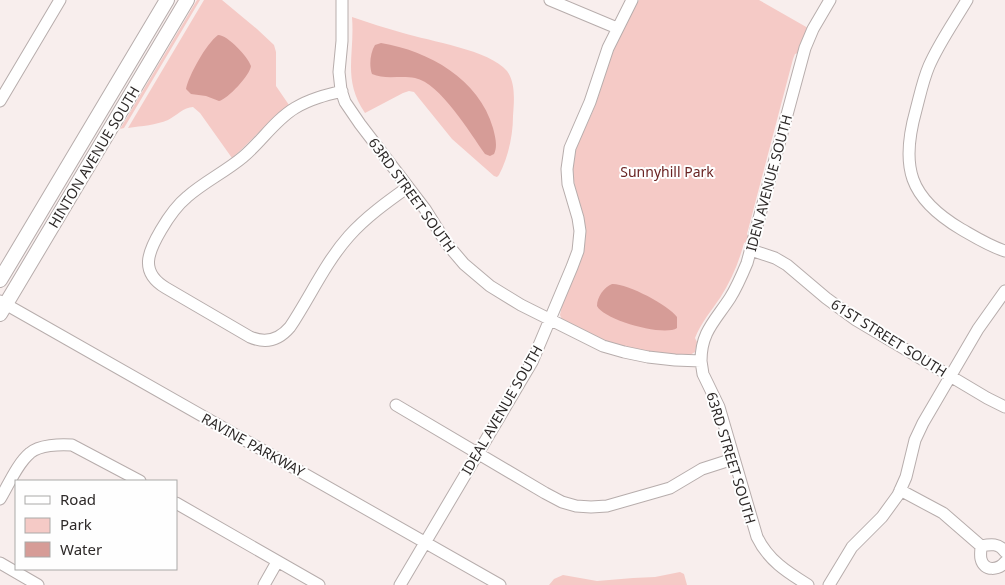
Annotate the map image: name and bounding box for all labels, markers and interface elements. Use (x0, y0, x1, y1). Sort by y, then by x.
street label: HINTON AVENUE SOUTH (44, 82, 144, 231)
street label: IDEN AVENUE SOUTH (741, 112, 796, 253)
street label: 63RD STREET SOUTH (365, 134, 460, 256)
park label: Sunnyhill Park (620, 162, 714, 181)
street label: 61ST STREET SOUTH (828, 294, 951, 381)
street label: IDEAL AVENUE SOUTH (457, 342, 546, 478)
street label: 63RD STREET SOUTH (702, 390, 761, 526)
street label: RAVINE PARKWAY (198, 408, 308, 481)
legend (15, 480, 178, 570)
text: Road (60, 489, 96, 509)
text: Park (60, 514, 92, 534)
text: Water (60, 539, 102, 559)

